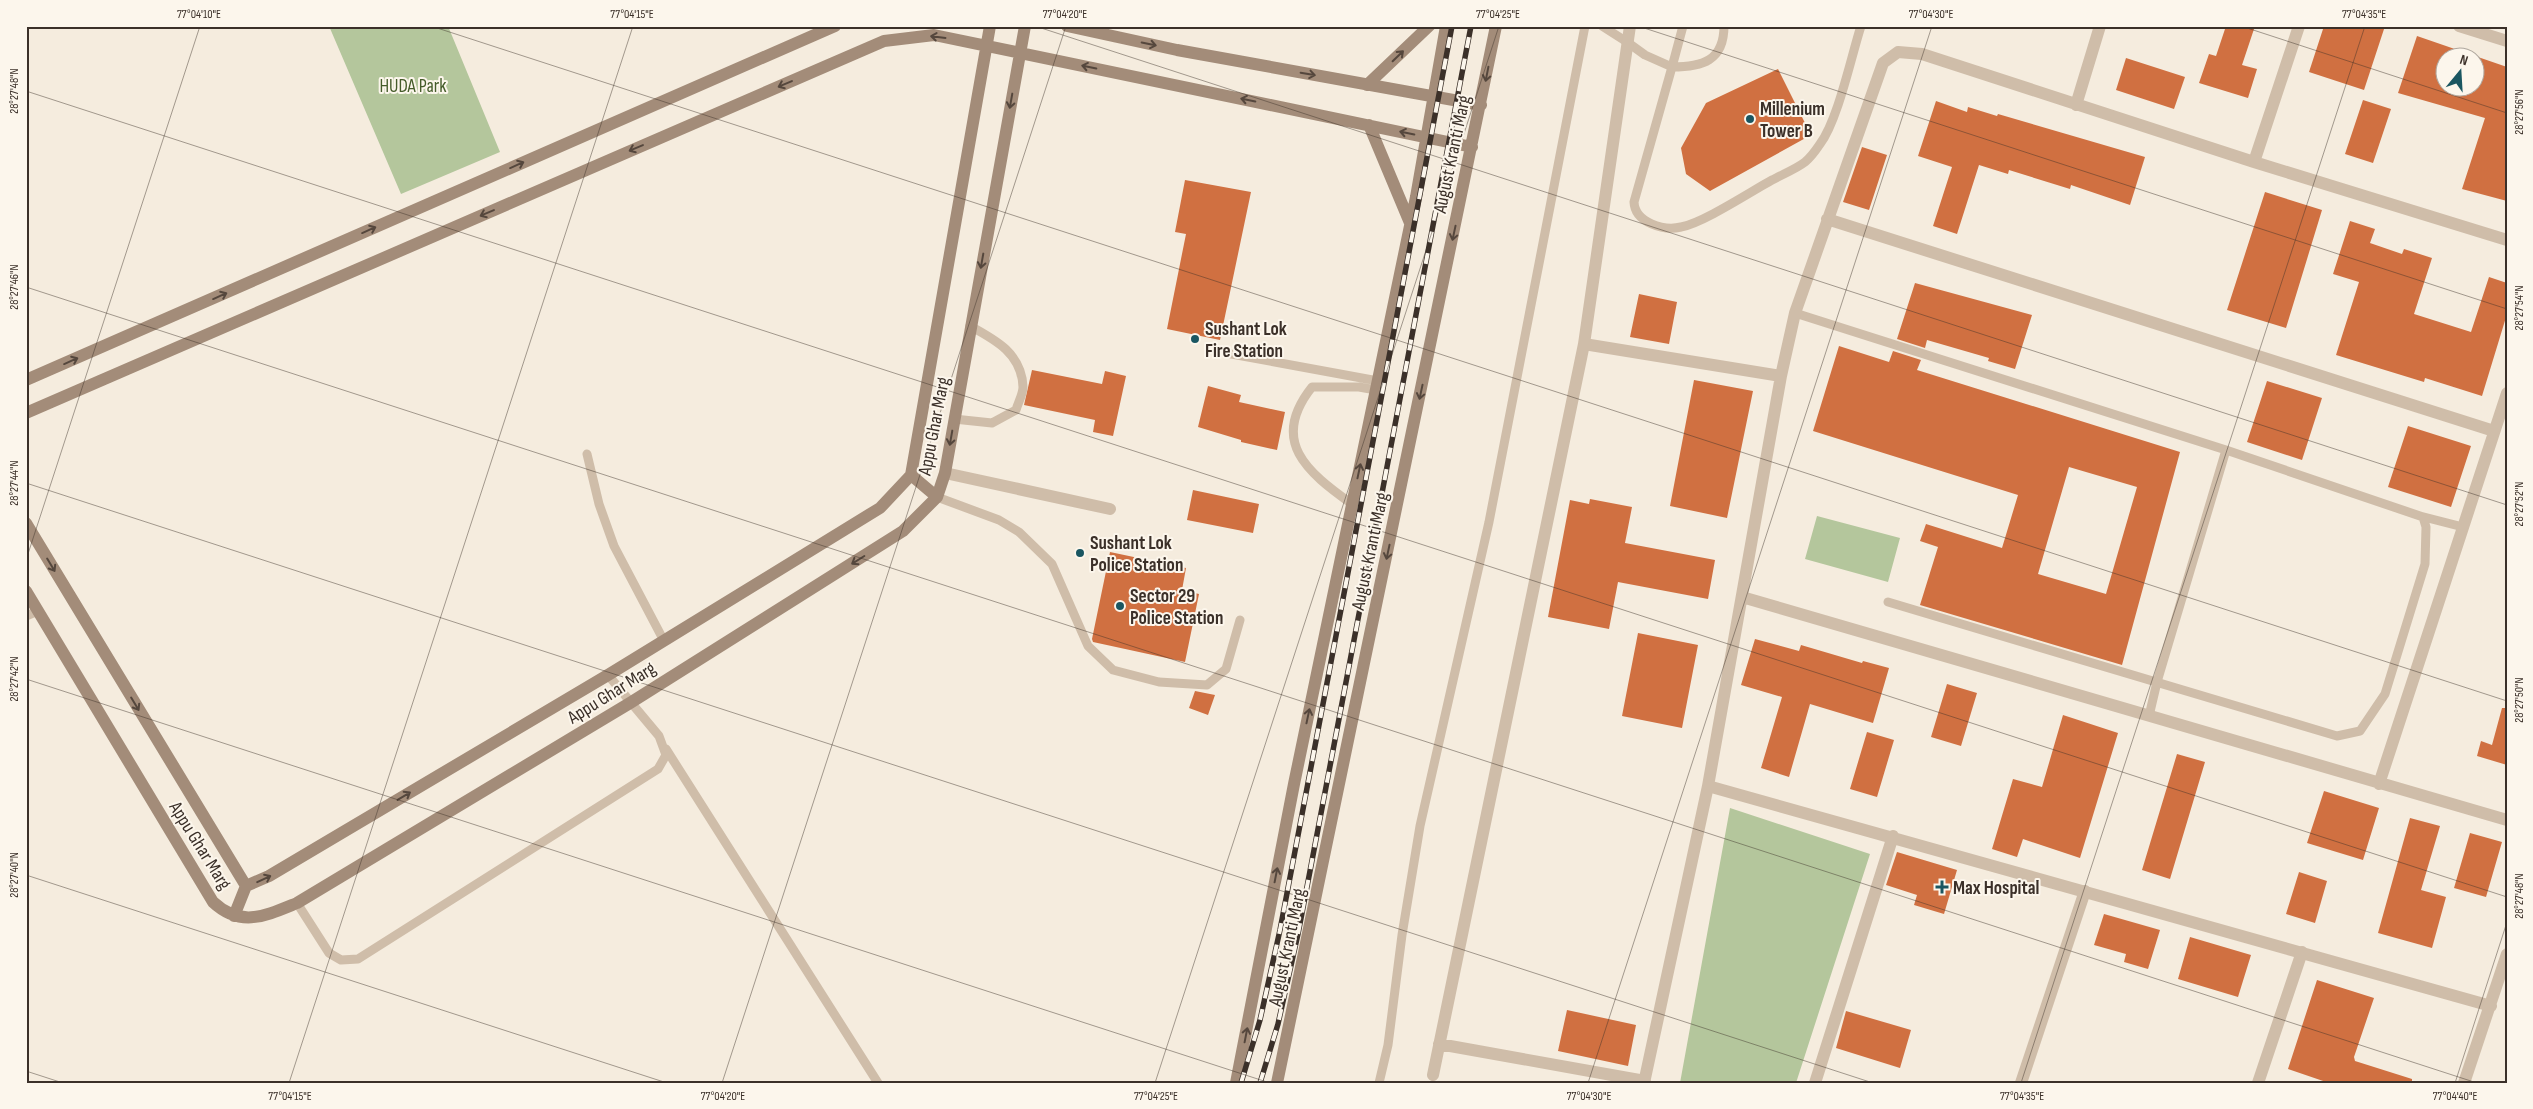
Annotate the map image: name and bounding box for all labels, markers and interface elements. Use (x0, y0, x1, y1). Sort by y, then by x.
text: 77°04'10"E (177, 7, 221, 22)
text: 77°04'15"E (610, 7, 654, 22)
text: 77°04'20"E (1043, 7, 1087, 22)
text: 77°04'25"E (1476, 7, 1520, 22)
text: 77°04'30"E (1909, 7, 1953, 22)
text: 77°04'35"E (2342, 7, 2386, 22)
one-way arrow (931, 32, 947, 42)
one-way arrow (1140, 39, 1156, 49)
north arrow (2436, 48, 2486, 98)
one-way arrow (1392, 50, 1405, 62)
text: N (2458, 51, 2470, 69)
one-way arrow (1081, 62, 1097, 71)
one-way arrow (1481, 66, 1491, 82)
text: 28°27'48"N (7, 68, 22, 114)
one-way arrow (1300, 69, 1316, 79)
park label: HUDA Park (379, 75, 447, 98)
one-way arrow (778, 79, 793, 89)
text: 28°27'56"N (2512, 89, 2527, 135)
one-way arrow (1006, 93, 1016, 109)
street label: August Kranti Marg (1429, 93, 1476, 216)
one-way arrow (1240, 95, 1256, 104)
place label: Millenium Tower B (1760, 98, 1825, 143)
marker: Millenium Tower B (1744, 113, 1756, 125)
one-way arrow (1400, 128, 1416, 137)
one-way arrow (629, 144, 644, 154)
one-way arrow (510, 160, 525, 169)
one-way arrow (480, 209, 495, 219)
one-way arrow (361, 225, 376, 235)
one-way arrow (1449, 225, 1458, 241)
one-way arrow (977, 252, 987, 268)
text: 28°27'46"N (7, 264, 22, 310)
text: 28°27'54"N (2512, 285, 2527, 331)
one-way arrow (212, 290, 227, 300)
place label: Sushant Lok Fire Station (1205, 318, 1287, 363)
marker: Sushant Lok Fire Station (1189, 333, 1201, 345)
one-way arrow (63, 355, 78, 365)
street label: Appu Ghar Marg (913, 375, 955, 478)
one-way arrow (1416, 384, 1425, 400)
one-way arrow (946, 430, 956, 446)
text: 28°27'44"N (7, 460, 22, 506)
one-way arrow (1354, 464, 1364, 480)
text: 28°27'52"N (2512, 482, 2527, 526)
street label: August Kranti Marg (1347, 490, 1394, 613)
place label: Sushant Lok Police Station (1090, 532, 1183, 577)
one-way arrow (1383, 543, 1392, 559)
marker: Sushant Lok Police Station (1074, 547, 1086, 559)
one-way arrow (851, 555, 865, 565)
one-way arrow (47, 558, 57, 572)
place label: Sector 29 Police Station (1130, 585, 1223, 630)
marker: Sector 29 Police Station (1114, 600, 1126, 612)
text: 28°27'42"N (7, 656, 22, 702)
street label: Appu Ghar Marg (563, 657, 661, 730)
text: 28°27'50"N (2512, 677, 2527, 723)
one-way arrow (131, 697, 141, 711)
one-way arrow (1304, 708, 1313, 724)
one-way arrow (396, 791, 410, 801)
street label: Appu Ghar Marg (163, 797, 236, 895)
text: 28°27'40"N (7, 852, 22, 898)
one-way arrow (1272, 868, 1282, 884)
one-way arrow (256, 873, 271, 883)
text: 28°27'48"N (2512, 873, 2527, 919)
place label: Max Hospital (1953, 877, 2039, 900)
marker: Max Hospital (1935, 880, 1949, 894)
street label: August Kranti Marg (1264, 886, 1311, 1009)
one-way arrow (1241, 1027, 1251, 1043)
text: 77°04'15"E (268, 1089, 312, 1104)
text: 77°04'20"E (701, 1089, 745, 1104)
text: 77°04'25"E (1134, 1089, 1178, 1104)
text: 77°04'30"E (1567, 1089, 1611, 1104)
text: 77°04'35"E (2000, 1089, 2044, 1104)
text: 77°04'40"E (2433, 1089, 2477, 1104)

